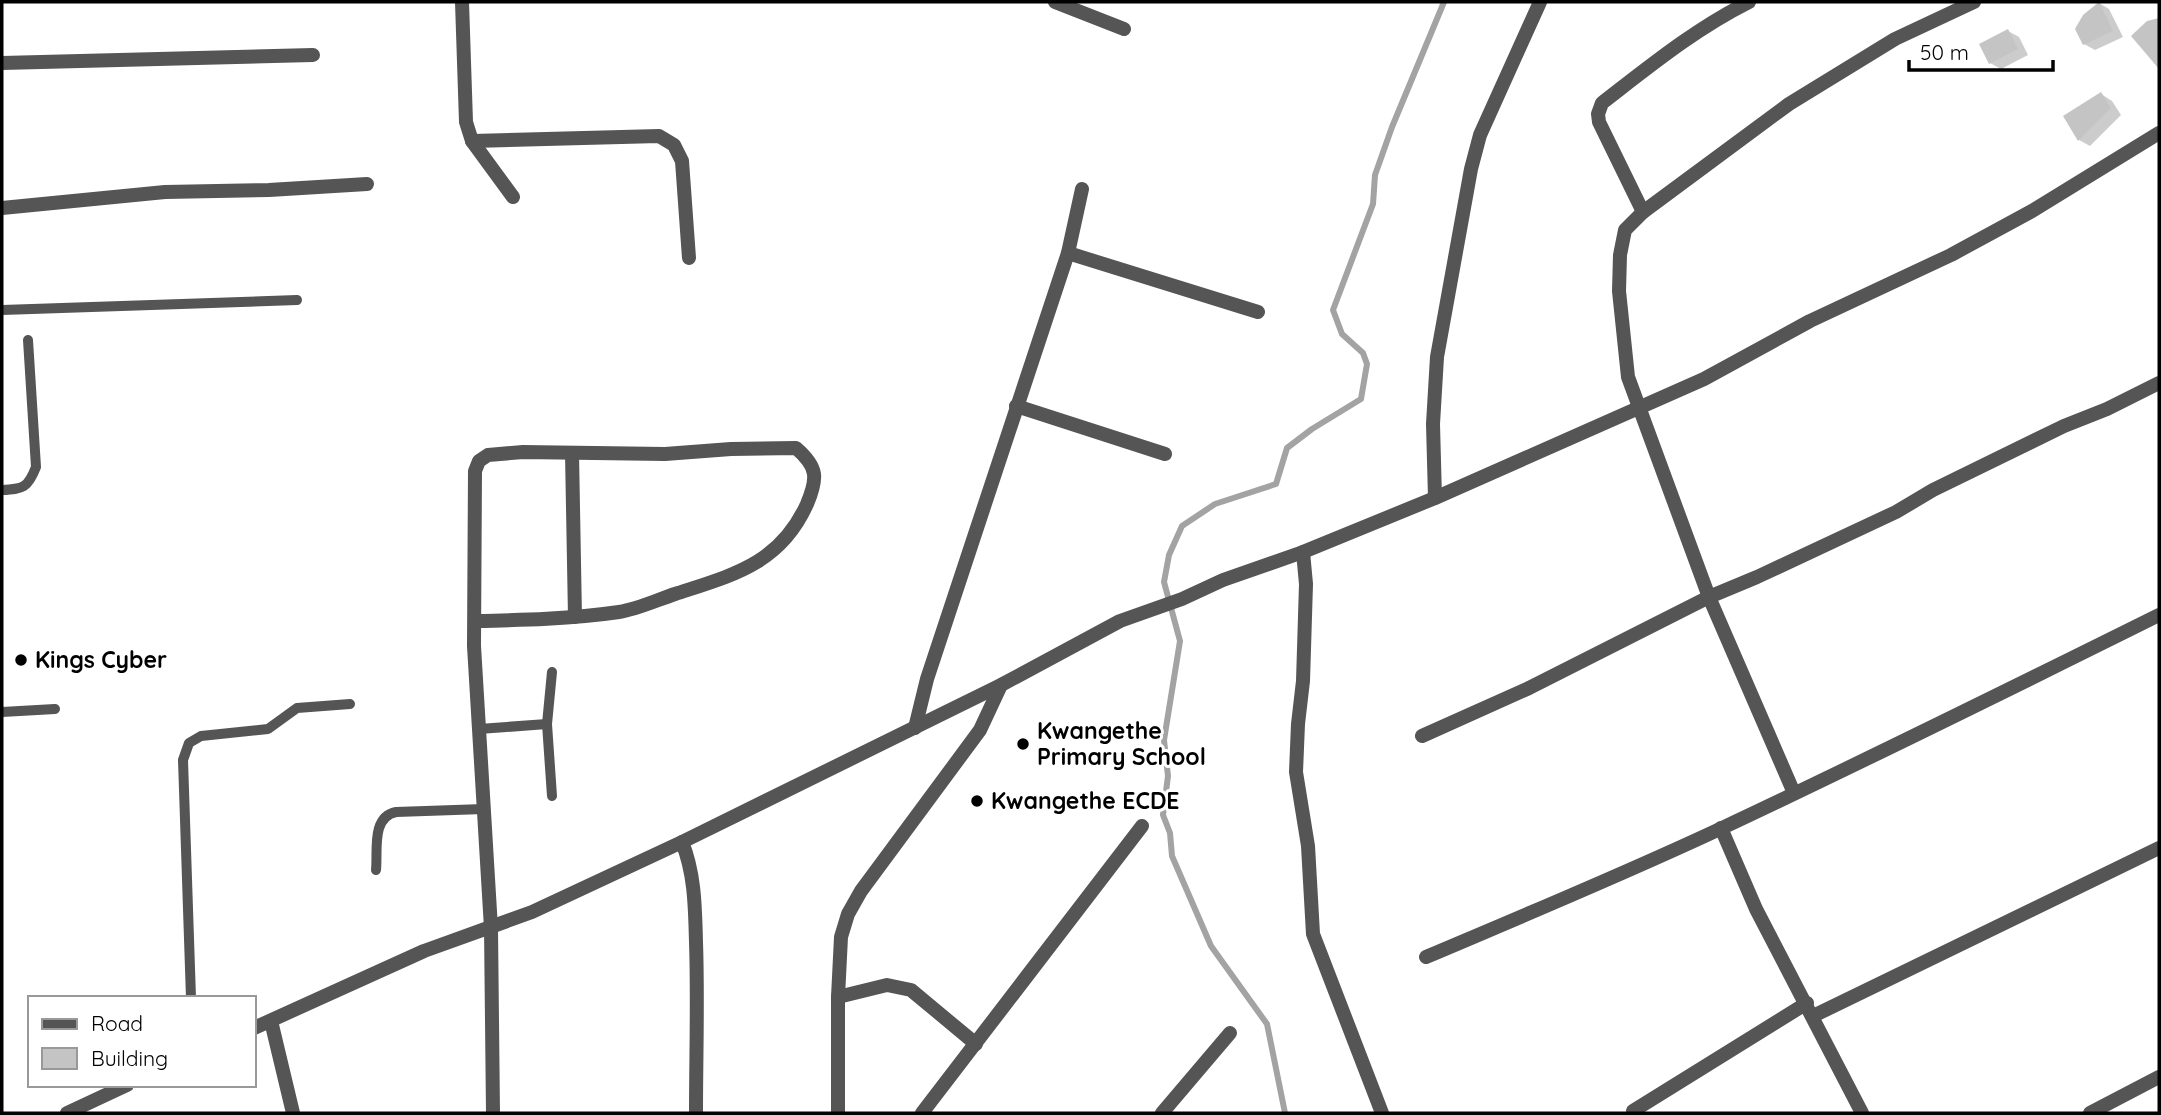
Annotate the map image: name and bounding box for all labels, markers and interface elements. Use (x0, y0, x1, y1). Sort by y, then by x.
scale bar (1909, 28, 2052, 72)
text: 50 m (1920, 39, 1969, 65)
place label: Kings Cyber (35, 645, 167, 674)
marker: Kings Cyber (13, 652, 29, 668)
place label: Kwangethe Primary School (1037, 716, 1206, 771)
marker: Kwangethe Primary School (1015, 736, 1031, 752)
place label: Kwangethe ECDE (991, 786, 1180, 815)
marker: Kwangethe ECDE (969, 793, 985, 809)
legend (28, 996, 256, 1087)
text: Road (91, 1010, 143, 1036)
text: Building (91, 1045, 168, 1071)

